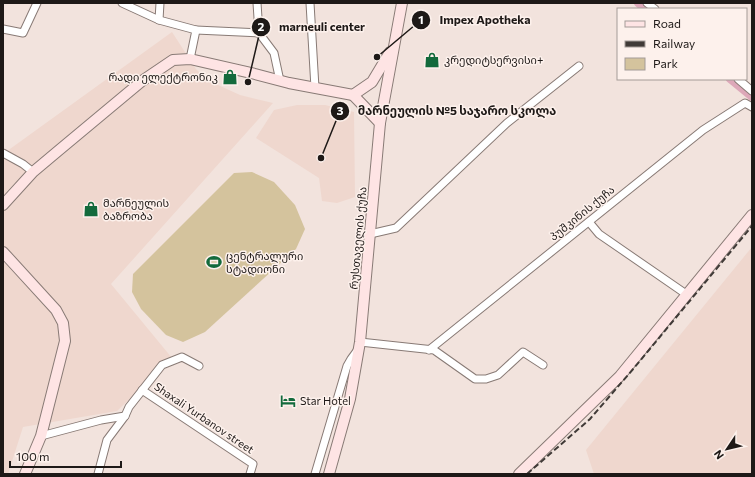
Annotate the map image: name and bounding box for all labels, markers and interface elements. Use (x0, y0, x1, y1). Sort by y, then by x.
callout: Impex Apotheka (411, 8, 538, 32)
legend (617, 8, 747, 80)
text: 1 (418, 12, 424, 26)
text: Impex Apotheka (439, 12, 531, 26)
callout: marneuli center (251, 15, 373, 39)
text: Road (653, 16, 681, 30)
text: 2 (258, 19, 265, 33)
text: marneuli center (279, 19, 365, 33)
text: Railway (653, 36, 695, 50)
shop icon: კრედიტსერვისი+ (423, 51, 441, 69)
place label: კრედიტსერვისი+ (444, 53, 543, 67)
text: Park (653, 56, 679, 70)
shop icon: რადი ელექტრონიკ (221, 68, 239, 86)
place label: რადი ელექტრონიკ (108, 70, 218, 84)
callout: მარნეულის №5 საჯარო სკოლა (330, 99, 564, 123)
text: 3 (337, 103, 344, 117)
text: მარნეულის №5 საჯარო სკოლა (358, 103, 556, 119)
street label: პუშკინის ქუჩა (547, 183, 617, 243)
street label: რუსთაველის ქუჩა (347, 186, 369, 290)
place label: მარნეულის ბაზრობა (103, 196, 169, 222)
shop icon: მარნეულის ბაზრობა (82, 200, 100, 218)
place label: ცენტრალური სტადიონი (226, 249, 303, 276)
sports icon: ცენტრალური სტადიონი (205, 253, 223, 271)
street label: Shaxali Yurbanov street (152, 379, 257, 456)
hotel icon: Star Hotel (279, 392, 297, 410)
place label: Star Hotel (300, 394, 351, 407)
north arrow (707, 429, 747, 469)
scale bar (10, 443, 121, 469)
text: N (711, 448, 726, 462)
text: 100 m (16, 449, 50, 463)

